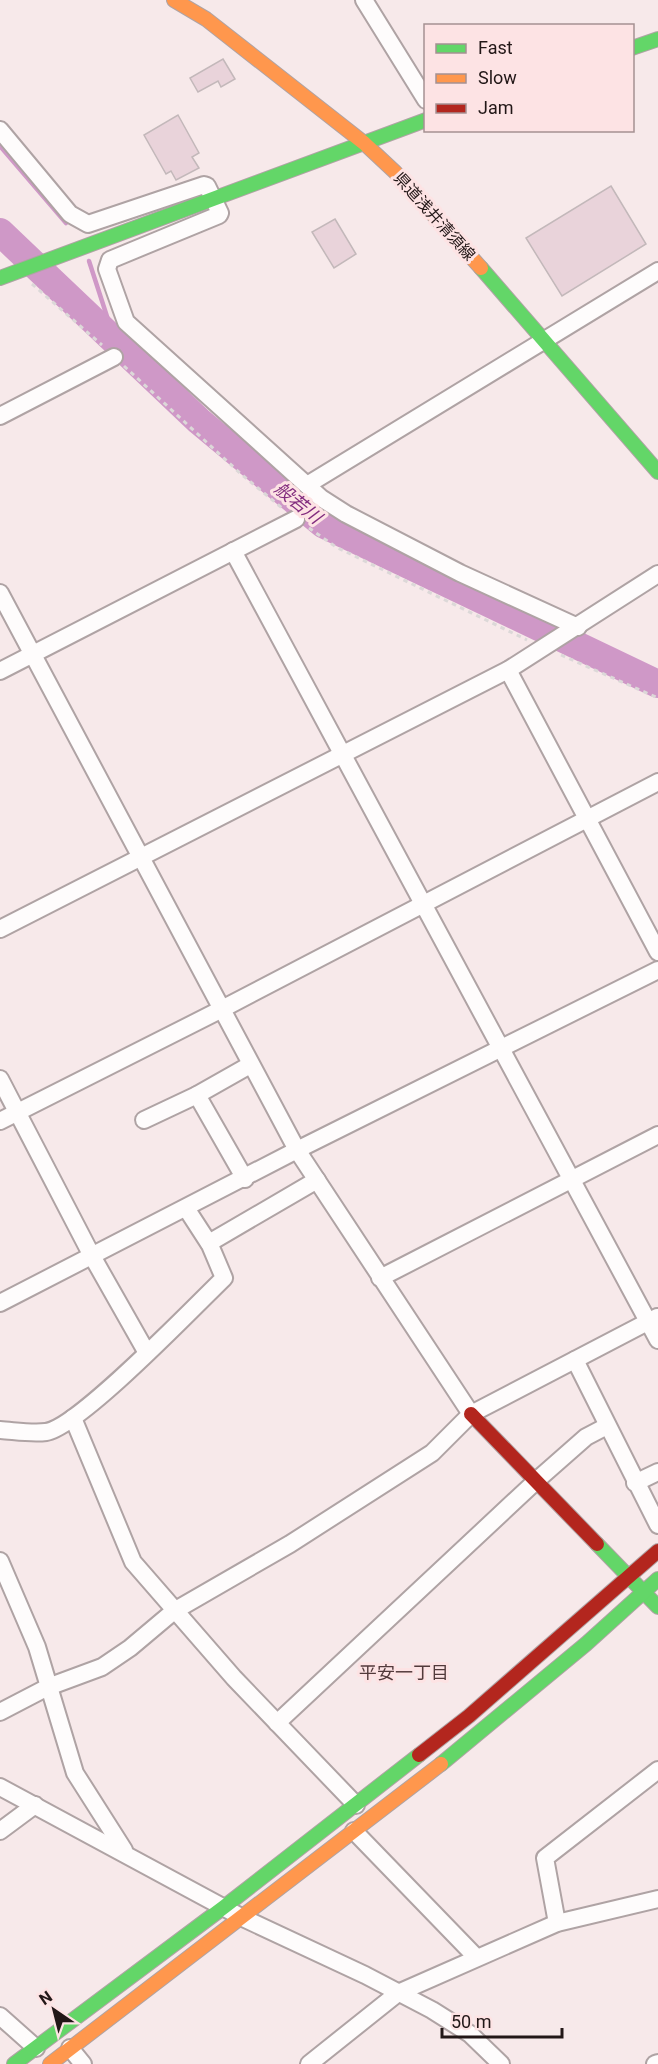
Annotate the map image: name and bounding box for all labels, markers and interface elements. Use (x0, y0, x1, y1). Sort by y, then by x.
legend (424, 24, 634, 132)
text: Fast (478, 37, 513, 58)
text: Slow (478, 67, 517, 88)
text: Jam (478, 97, 514, 118)
street label: 県道浅井清須線 (390, 168, 479, 264)
water label: 般若川 (271, 477, 327, 529)
district label: 平安一丁目 (359, 1662, 449, 1683)
north arrow (24, 1980, 84, 2040)
text: N (36, 1987, 56, 2009)
scale bar (442, 2001, 562, 2039)
text: 50 m (451, 2011, 491, 2032)

